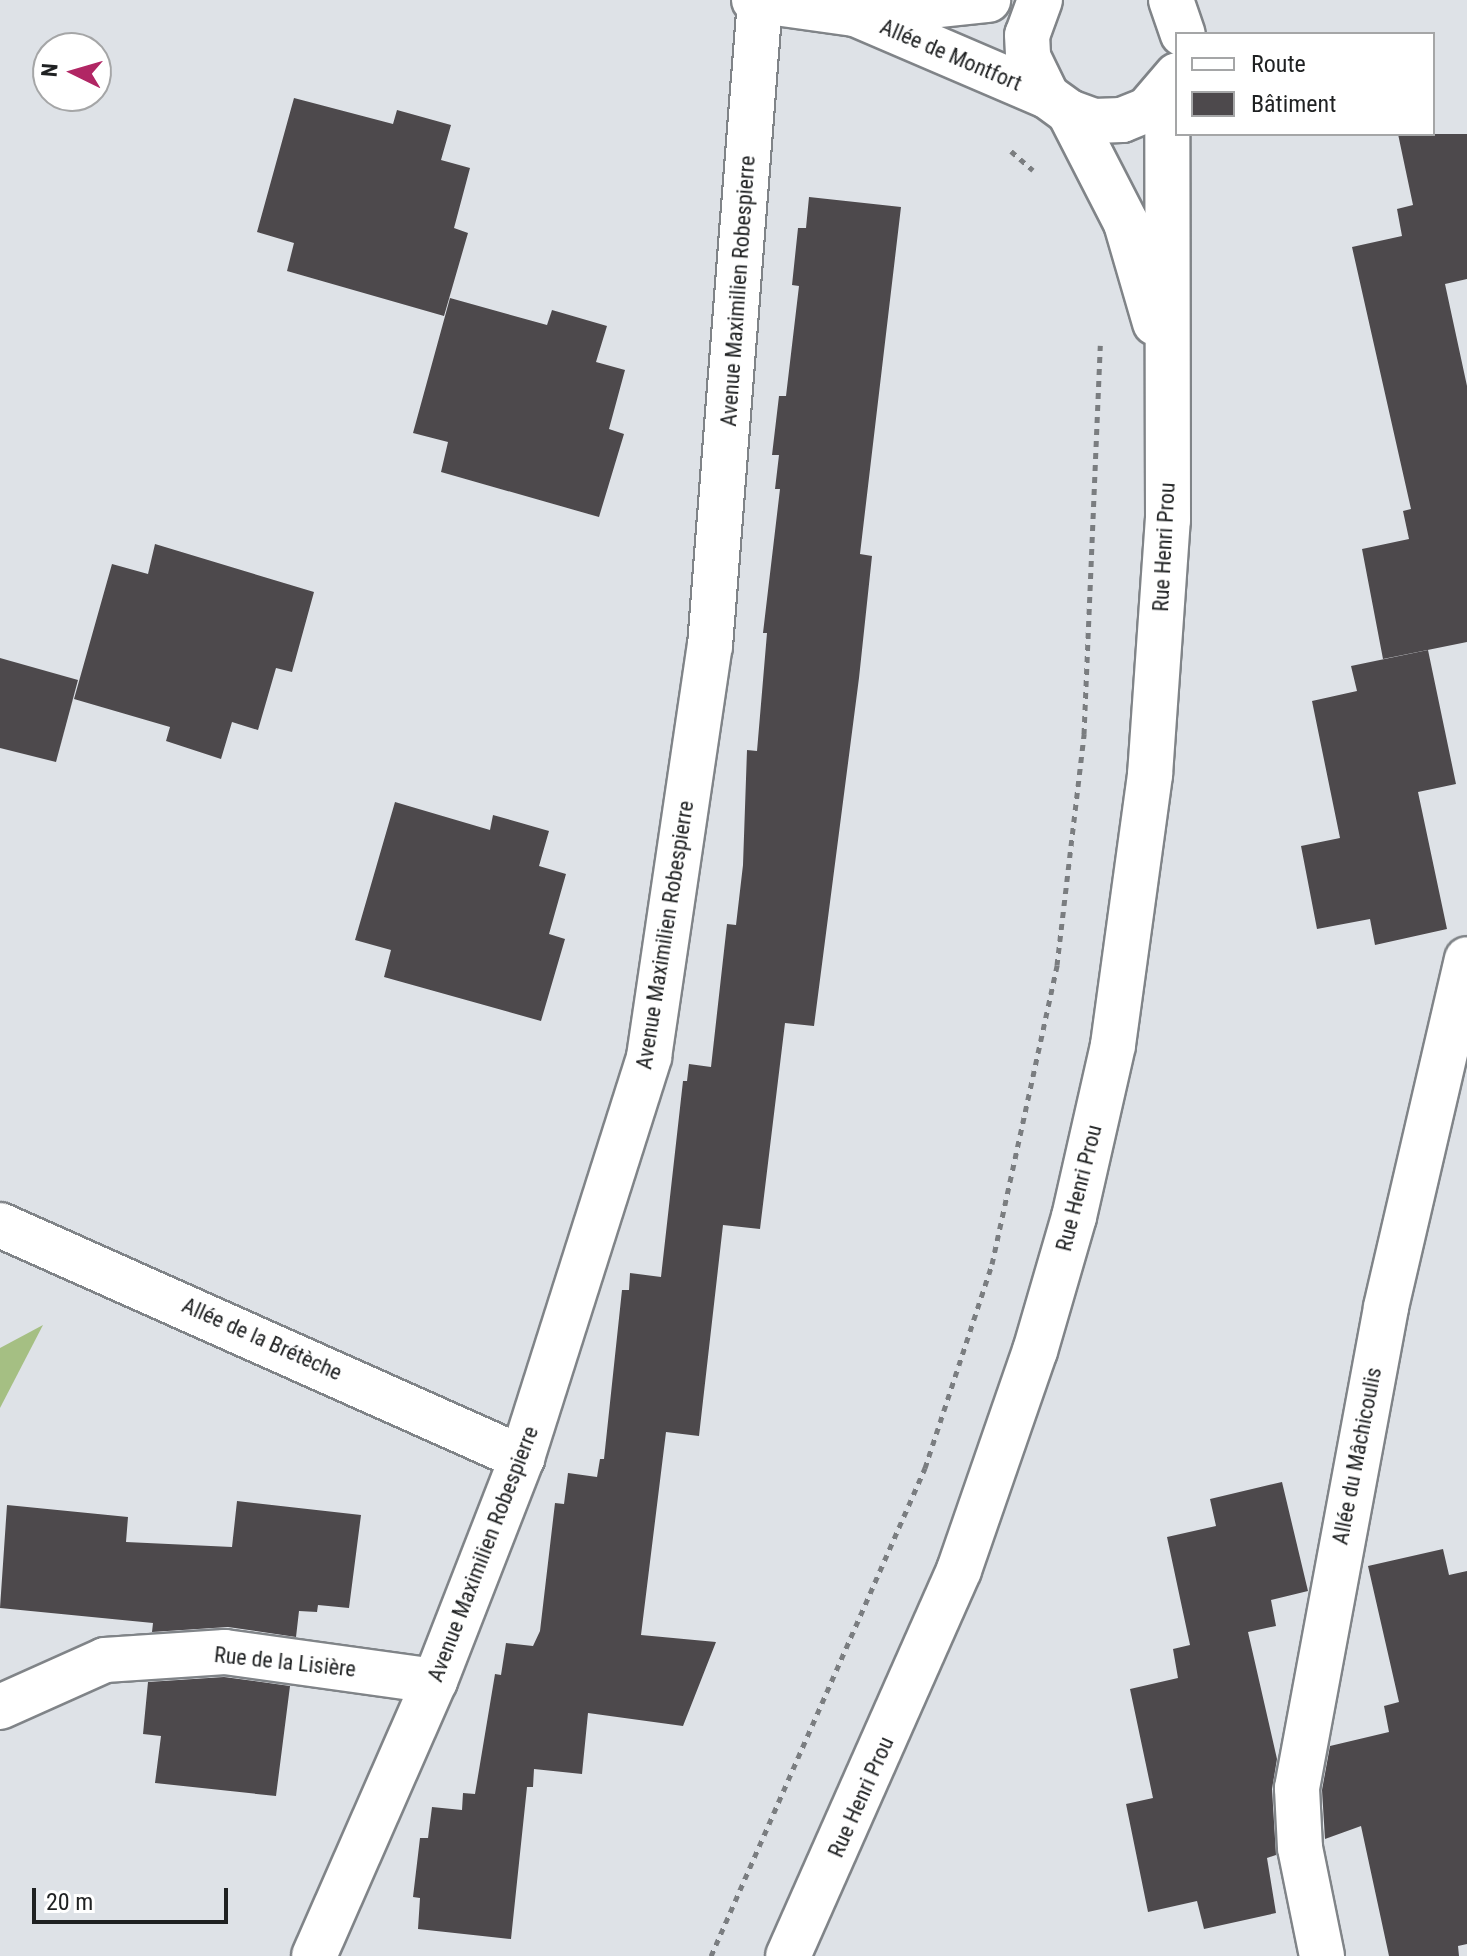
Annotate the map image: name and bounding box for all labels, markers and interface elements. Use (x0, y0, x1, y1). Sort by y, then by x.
street label: Allée de Montfort (876, 13, 1026, 97)
north arrow (32, 32, 112, 112)
legend (1175, 32, 1435, 136)
text: Route (1251, 50, 1306, 78)
text: N (37, 62, 63, 78)
text: Bâtiment (1251, 90, 1336, 118)
street label: Avenue Maximilien Robespierre (715, 155, 761, 427)
street label: Rue Henri Prou (1147, 482, 1181, 612)
street label: Avenue Maximilien Robespierre (631, 799, 699, 1071)
street label: Rue Henri Prou (1051, 1122, 1107, 1254)
street label: Allée de la Brétèche (178, 1292, 346, 1386)
street label: Allée du Mâchicoulis (1327, 1365, 1387, 1547)
street label: Avenue Maximilien Robespierre (422, 1422, 544, 1686)
street label: Rue de la Lisière (213, 1641, 357, 1683)
street label: Rue Henri Prou (823, 1733, 899, 1861)
scale bar (36, 1872, 232, 1922)
text: 20 m (46, 1888, 93, 1916)

